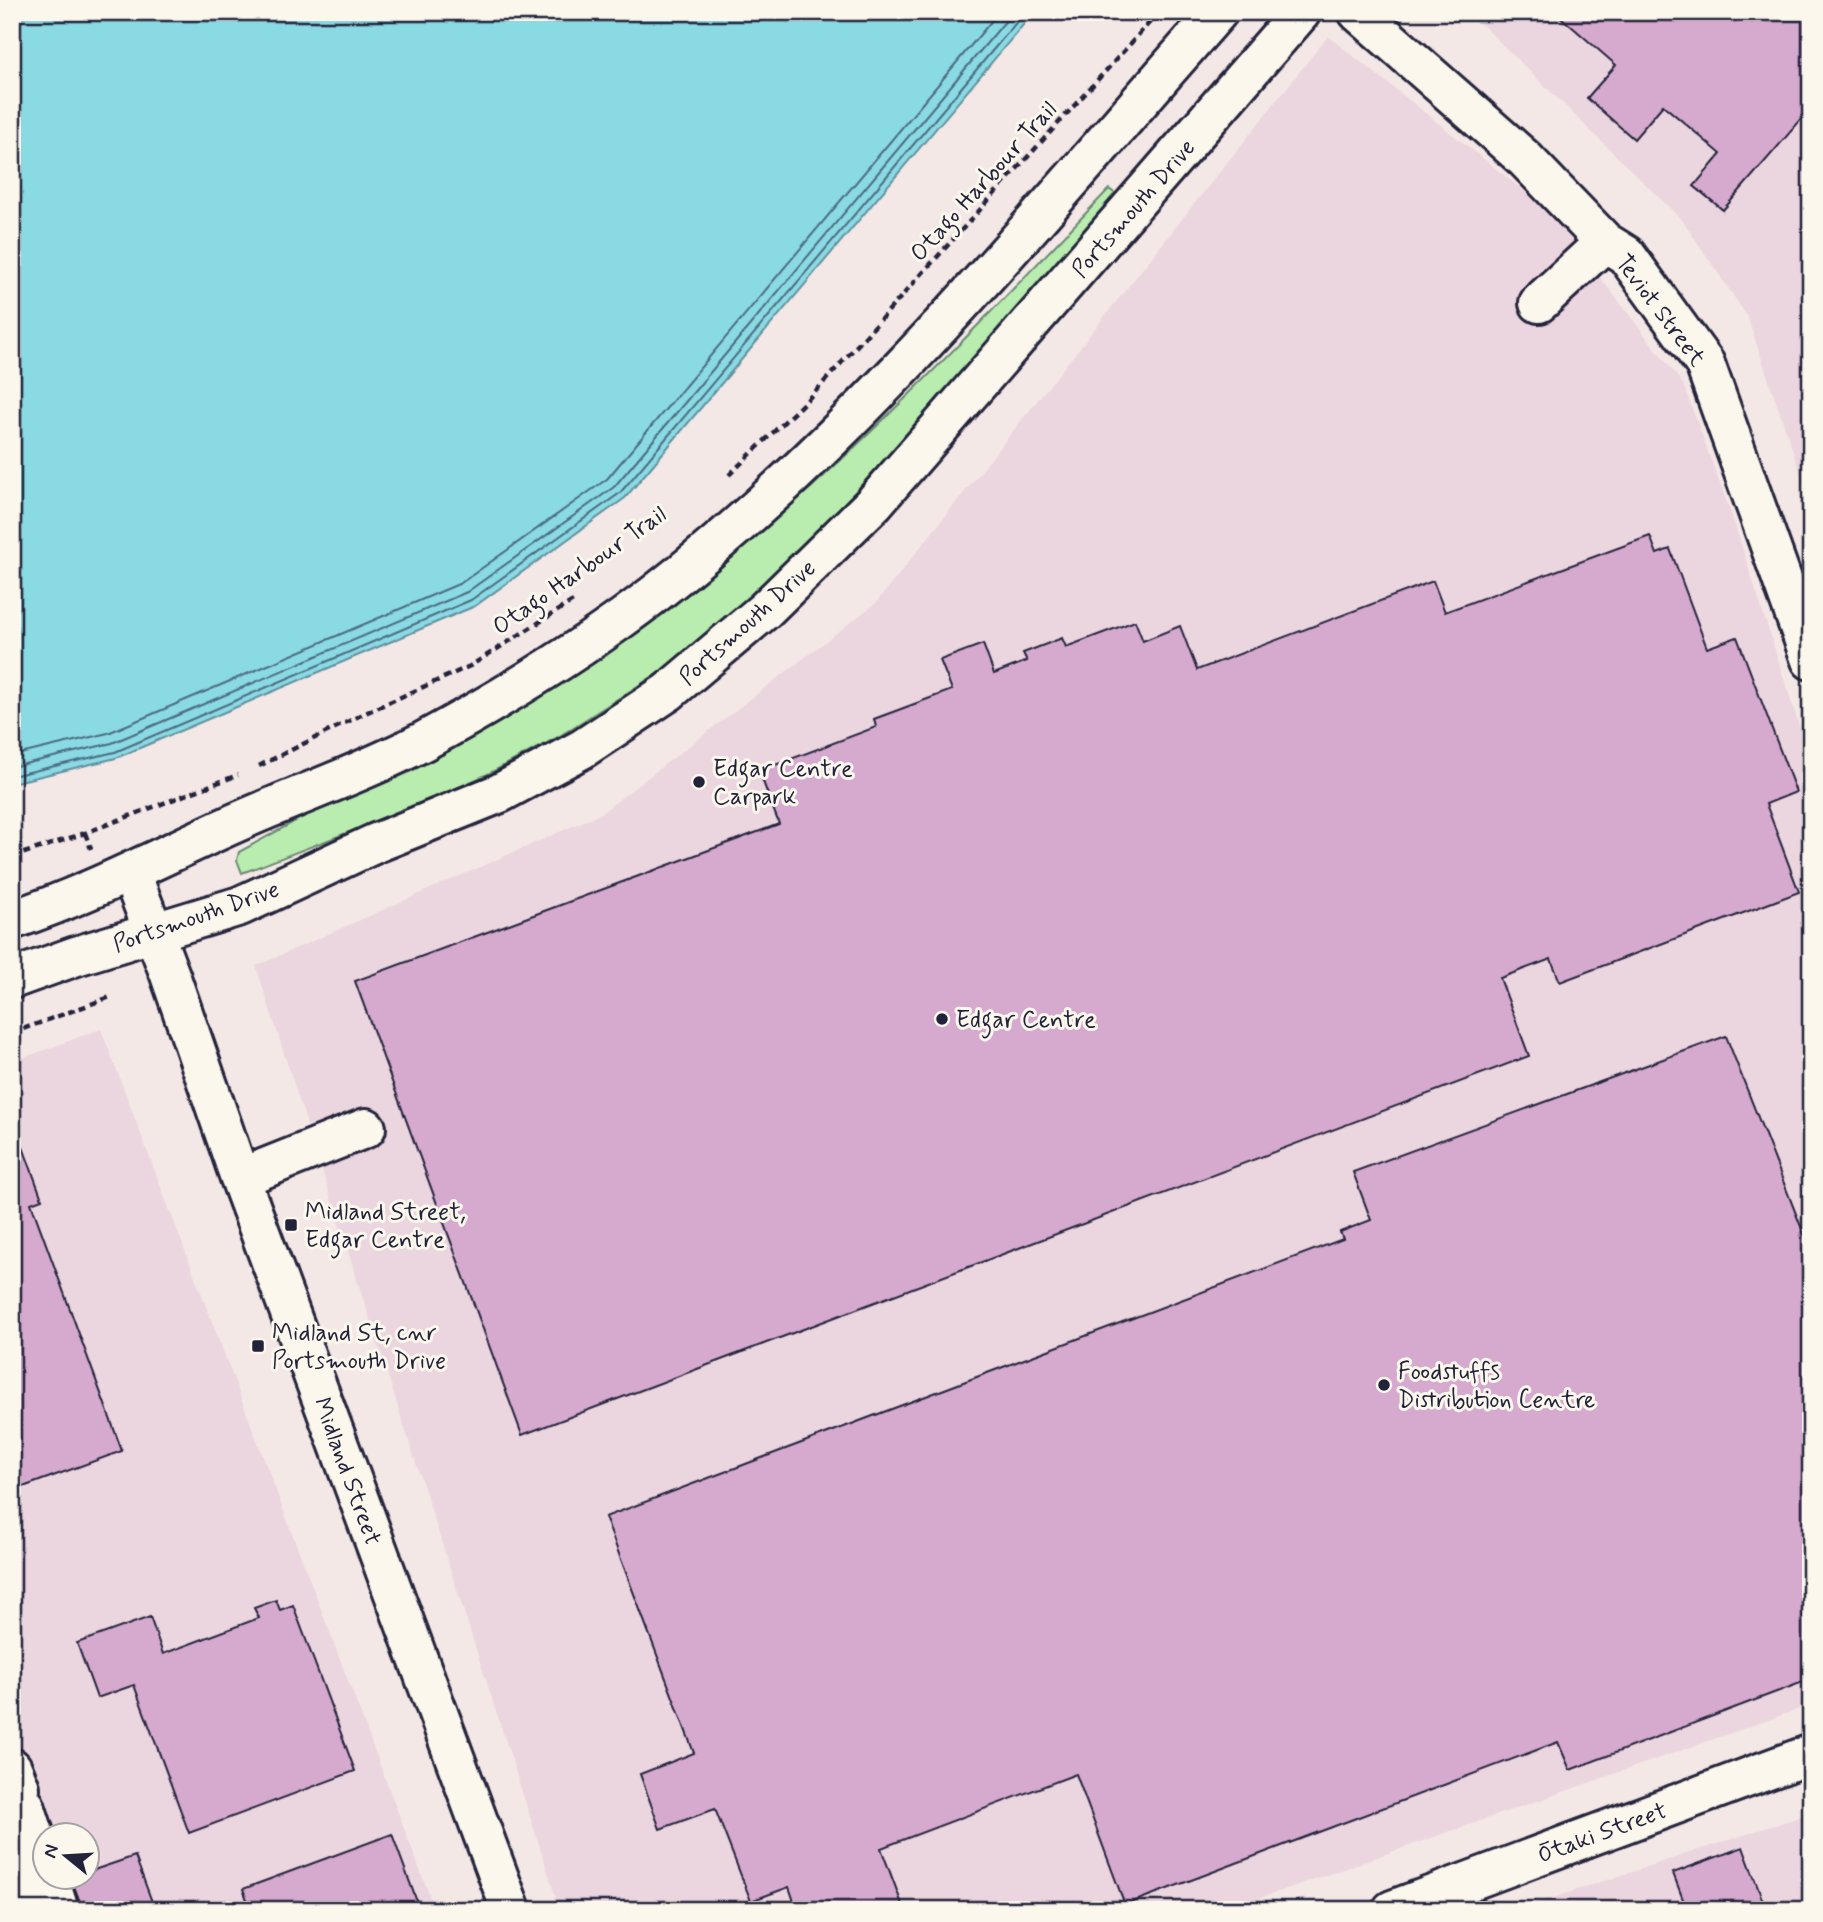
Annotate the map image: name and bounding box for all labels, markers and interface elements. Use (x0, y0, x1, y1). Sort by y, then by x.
street label: Otago Harbour Trail (904, 95, 1067, 271)
street label: Portsmouth Drive (1065, 133, 1203, 285)
street label: Teviot Street (1607, 249, 1712, 373)
street label: Otago Harbour Trail (487, 500, 675, 645)
street label: Portsmouth Drive (673, 553, 823, 693)
place label: Edgar Centre Carpark (713, 754, 853, 813)
marker: Edgar Centre Carpark (691, 774, 707, 790)
street label: Portsmouth Drive (109, 874, 284, 960)
place label: Edgar Centre (956, 1005, 1096, 1039)
marker: Edgar Centre (934, 1011, 950, 1027)
place label: Midland Street, Edgar Centre (305, 1197, 466, 1259)
marker: Midland Street, Edgar Centre (283, 1217, 299, 1233)
place label: Midland St, cnr Portsmouth Drive (272, 1318, 446, 1377)
marker: Midland St, cnr Portsmouth Drive (250, 1338, 266, 1354)
place label: Foodstuffs Distribution Centre (1398, 1357, 1595, 1416)
marker: Foodstuffs Distribution Centre (1376, 1377, 1392, 1393)
street label: Midland Street (305, 1393, 388, 1550)
street label: Ōtaki Street (1534, 1796, 1671, 1871)
north arrow (32, 1820, 102, 1890)
text: N (37, 1841, 65, 1861)

